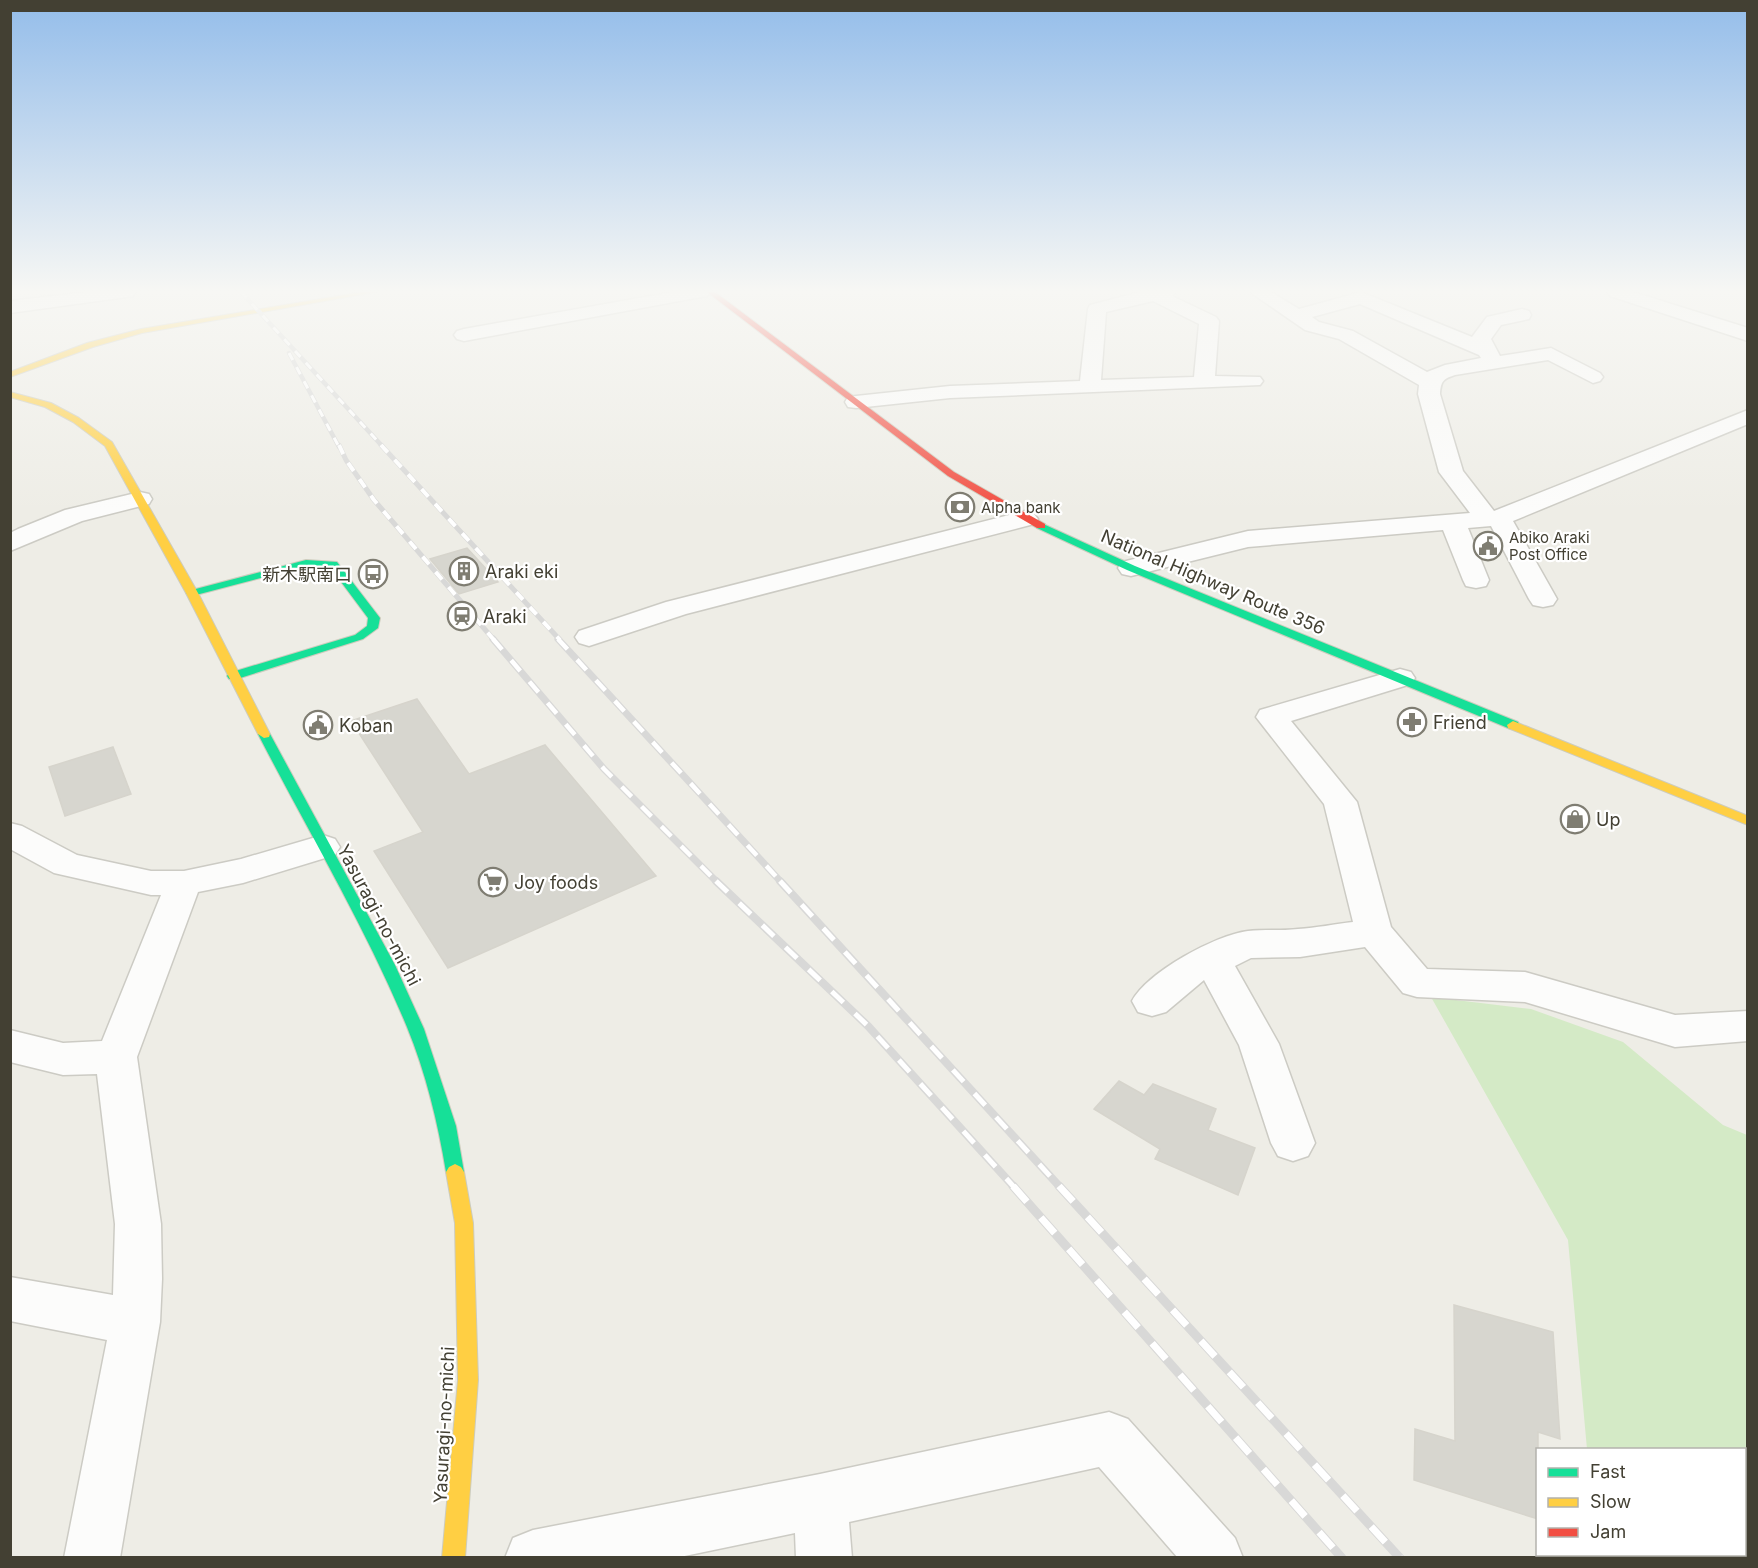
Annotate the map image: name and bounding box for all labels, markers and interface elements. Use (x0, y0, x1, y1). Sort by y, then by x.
bank icon: Alpha bank (944, 491, 976, 523)
place label: Alpha bank (981, 498, 1061, 517)
street label: National Highway Route 356 (1098, 525, 1328, 639)
place label: Abiko Araki Post Office (1509, 528, 1590, 564)
public building icon: Abiko Araki Post Office (1472, 530, 1504, 562)
building icon: Araki eki (448, 555, 480, 587)
bus stop icon: 新木駅南口 (357, 558, 389, 590)
place label: Araki eki (485, 561, 558, 582)
place label: 新木駅南口 (262, 564, 352, 585)
station icon: Araki (446, 600, 478, 632)
place label: Araki (483, 606, 527, 627)
pharmacy icon: Friend (1396, 706, 1428, 738)
public building icon: Koban (302, 709, 334, 741)
place label: Friend (1433, 712, 1487, 733)
place label: Koban (339, 715, 393, 736)
shop icon: Up (1559, 803, 1591, 835)
place label: Up (1596, 809, 1620, 830)
street label: Yasuragi-no-michi (333, 841, 425, 989)
supermarket icon: Joy foods (477, 866, 509, 898)
place label: Joy foods (514, 872, 598, 893)
street label: Yasuragi-no-michi (429, 1346, 459, 1504)
legend (1536, 1448, 1746, 1556)
text: Fast (1590, 1461, 1626, 1482)
text: Slow (1590, 1491, 1631, 1512)
text: Jam (1590, 1521, 1626, 1542)

